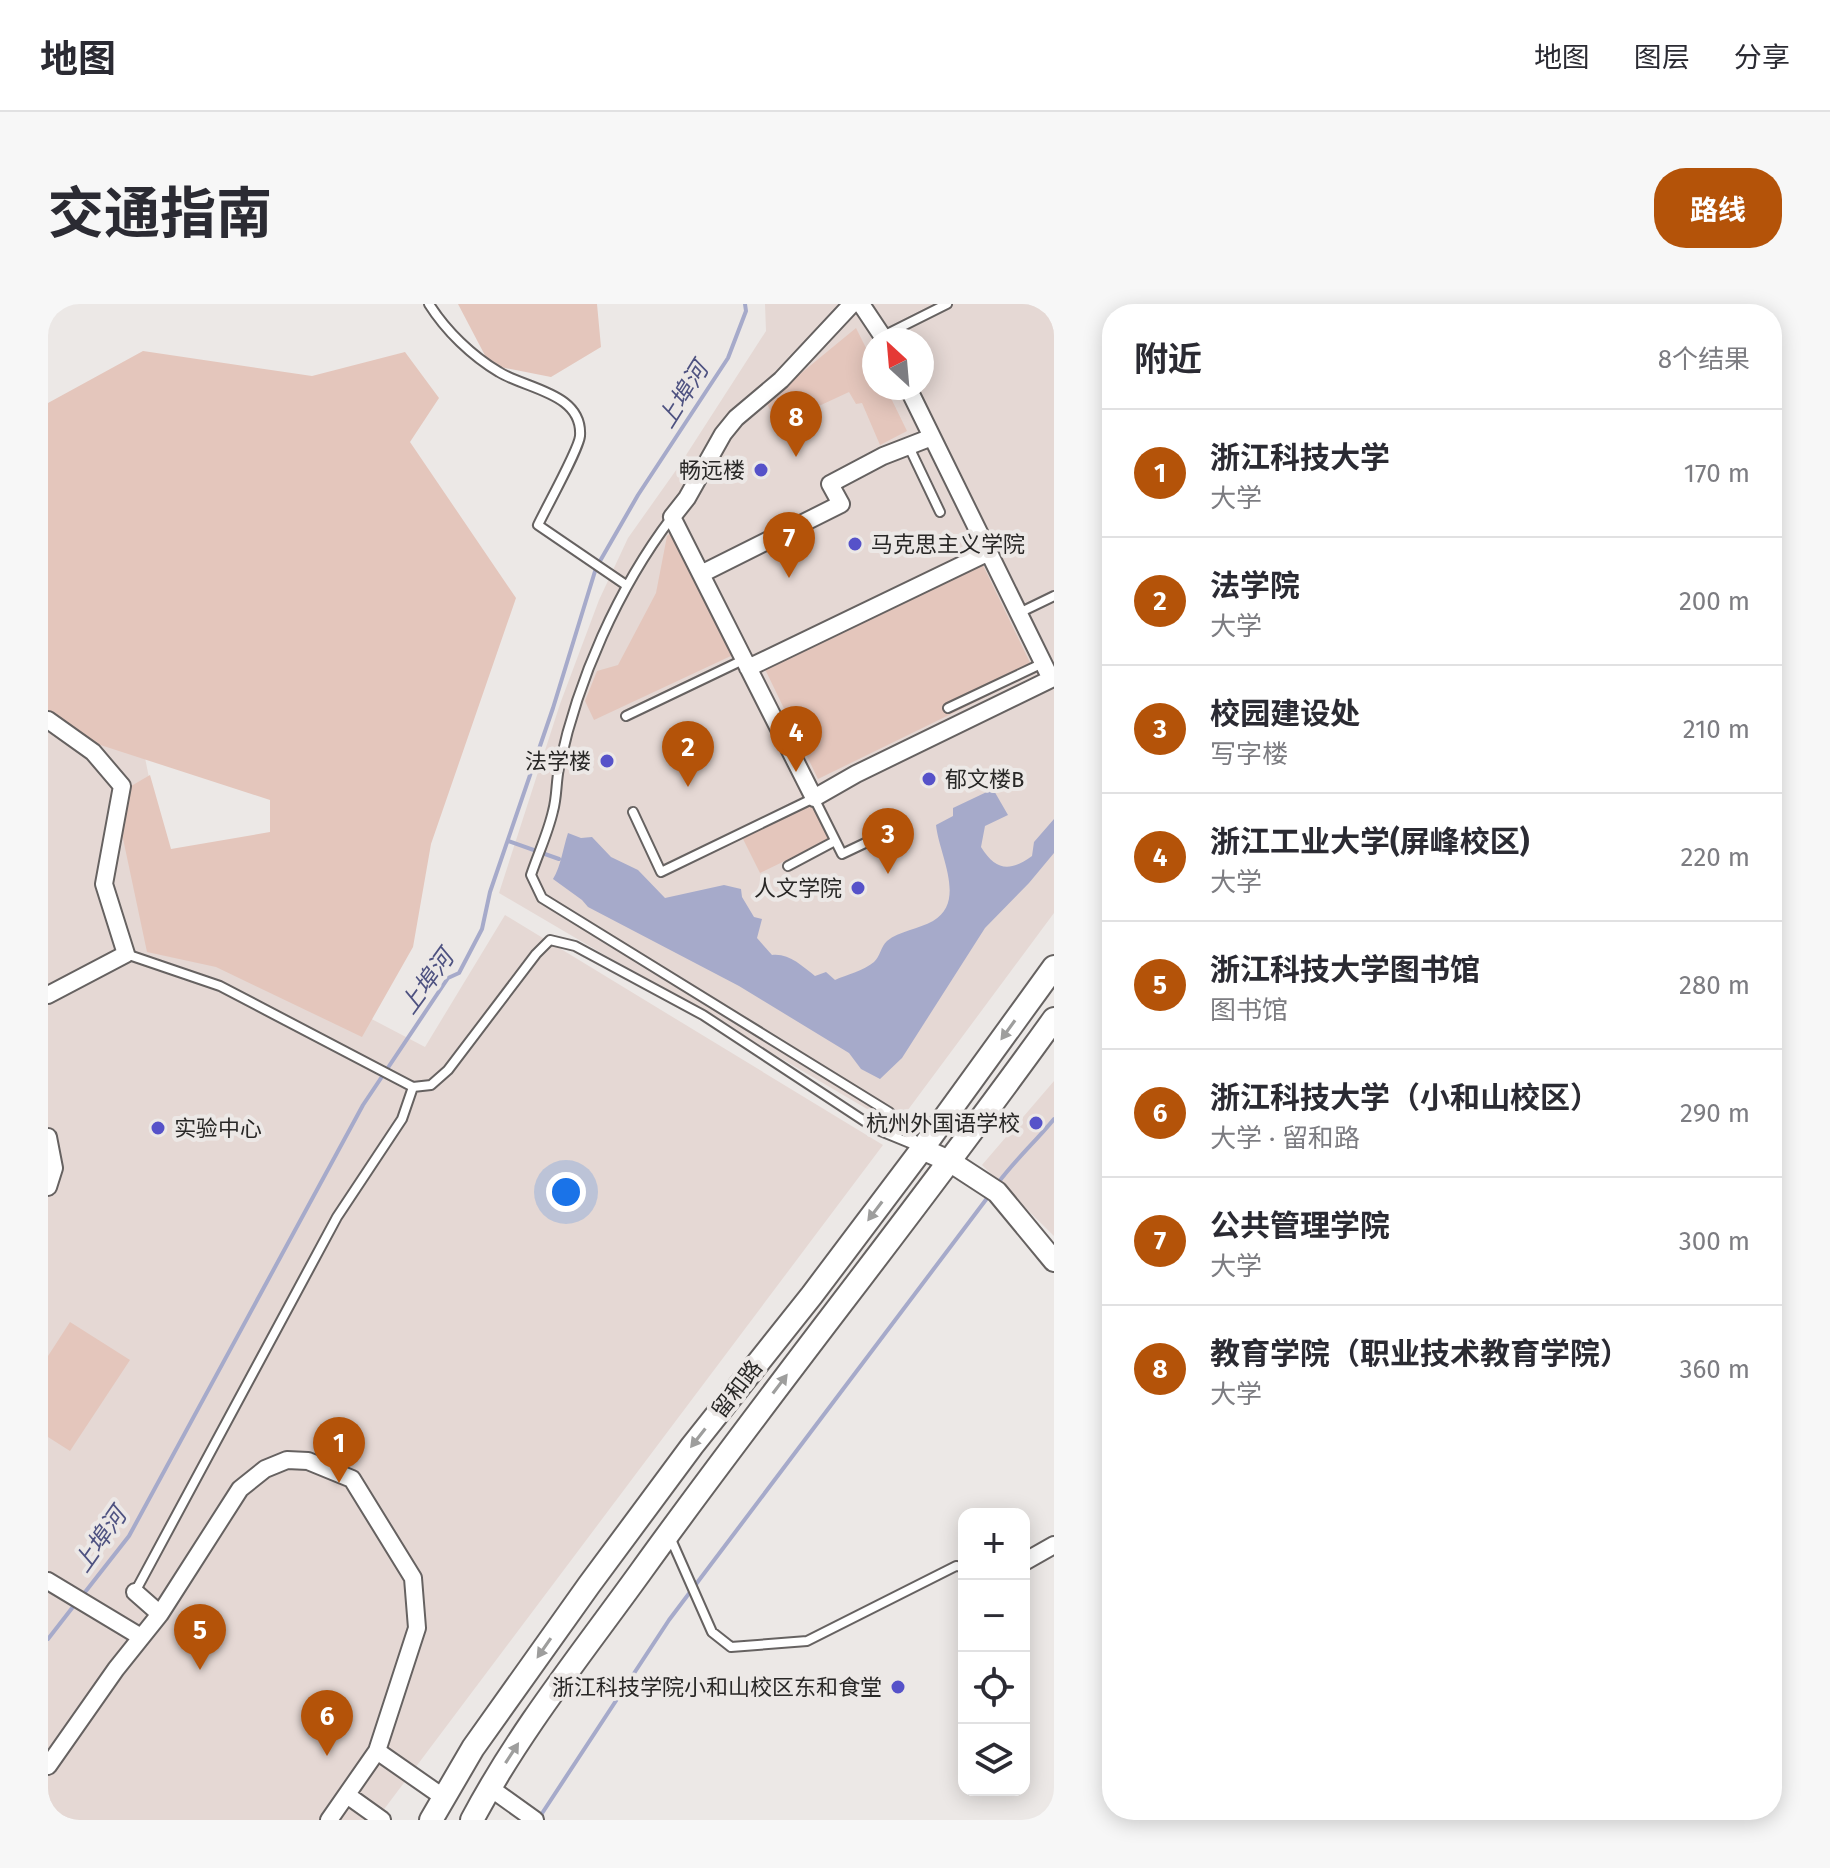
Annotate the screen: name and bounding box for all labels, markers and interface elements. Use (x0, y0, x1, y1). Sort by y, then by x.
text: 地图 (40, 36, 116, 82)
text: 地图 (1534, 41, 1590, 74)
text: 图层 (1634, 41, 1690, 74)
text: 分享 (1734, 41, 1790, 74)
button: 路线 (1654, 168, 1782, 248)
text: 交通指南 (48, 181, 272, 248)
north arrow (862, 328, 934, 400)
text: 附近 (1134, 339, 1202, 380)
text: 8个结果 (1658, 344, 1750, 375)
water label: 上埠河 (652, 354, 716, 433)
pin: 8 (770, 391, 822, 457)
text: 浙江科技大学 (1210, 440, 1390, 476)
place label: 畅远楼 (679, 457, 745, 484)
text: 1 (1154, 458, 1166, 489)
text: 170 m (1684, 458, 1750, 489)
marker: 畅远楼 (752, 461, 770, 479)
text: 大学 (1210, 483, 1262, 514)
pin: 7 (763, 512, 815, 578)
place label: 马克思主义学院 (871, 531, 1025, 558)
marker: 马克思主义学院 (846, 535, 864, 553)
text: 法学院 (1210, 568, 1300, 604)
text: 2 (1153, 586, 1167, 617)
text: 200 m (1679, 586, 1750, 617)
text: 大学 (1210, 611, 1262, 642)
text: 校园建设处 (1210, 696, 1360, 732)
pin: 4 (770, 706, 822, 772)
text: 3 (1153, 714, 1167, 745)
text: 210 m (1683, 714, 1750, 745)
pin: 2 (662, 721, 714, 787)
text: 写字楼 (1210, 739, 1288, 770)
place label: 法学楼 (525, 748, 591, 775)
marker: 法学楼 (598, 752, 616, 770)
place label: 郁文楼B (945, 766, 1024, 793)
marker: 郁文楼B (920, 770, 938, 788)
pin: 3 (862, 808, 914, 874)
text: 浙江工业大学(屏峰校区) (1210, 824, 1530, 860)
text: 4 (1153, 842, 1167, 873)
text: 220 m (1681, 842, 1750, 873)
text: 大学 (1210, 867, 1262, 898)
place label: 人文学院 (754, 875, 842, 902)
marker: 人文学院 (849, 879, 867, 897)
water label: 上埠河 (395, 941, 462, 1019)
text: 浙江科技大学图书馆 (1210, 952, 1480, 988)
text: 5 (1153, 970, 1167, 1001)
text: 280 m (1679, 970, 1750, 1001)
text: 图书馆 (1210, 995, 1288, 1026)
one-way arrow (1000, 1019, 1016, 1041)
text: 浙江科技大学（小和山校区） (1210, 1080, 1600, 1116)
text: 6 (1153, 1098, 1167, 1129)
text: 290 m (1680, 1098, 1750, 1129)
place label: 杭州外国语学校 (866, 1110, 1020, 1137)
marker: 杭州外国语学校 (1027, 1114, 1045, 1132)
place label: 实验中心 (174, 1115, 262, 1142)
marker: 实验中心 (149, 1119, 167, 1137)
text: 大学 · 留和路 (1210, 1123, 1360, 1154)
your location (546, 1172, 586, 1212)
one-way arrow (868, 1201, 884, 1221)
text: 公共管理学院 (1210, 1208, 1390, 1244)
text: 7 (1154, 1226, 1166, 1257)
text: 300 m (1679, 1226, 1750, 1257)
text: 大学 (1210, 1251, 1262, 1282)
text: 教育学院（职业技术教育学院） (1210, 1336, 1630, 1372)
text: 8 (1152, 1354, 1168, 1385)
text: 360 m (1679, 1354, 1750, 1385)
street label: 留和路 (706, 1355, 768, 1423)
one-way arrow (772, 1373, 788, 1395)
text: 大学 (1210, 1379, 1262, 1410)
pin: 1 (313, 1417, 365, 1483)
one-way arrow (691, 1428, 707, 1448)
water label: 上埠河 (68, 1499, 134, 1578)
map controls (958, 1508, 1030, 1796)
button: + (958, 1508, 1030, 1580)
button: − (958, 1580, 1030, 1652)
pin: 5 (174, 1604, 226, 1670)
one-way arrow (537, 1637, 553, 1658)
button: locate (958, 1652, 1030, 1724)
place label: 浙江科技学院小和山校区东和食堂 (552, 1674, 882, 1701)
marker: 浙江科技学院小和山校区东和食堂 (889, 1678, 907, 1696)
pin: 6 (301, 1690, 353, 1756)
button: layers (958, 1724, 1030, 1796)
one-way arrow (504, 1742, 519, 1763)

